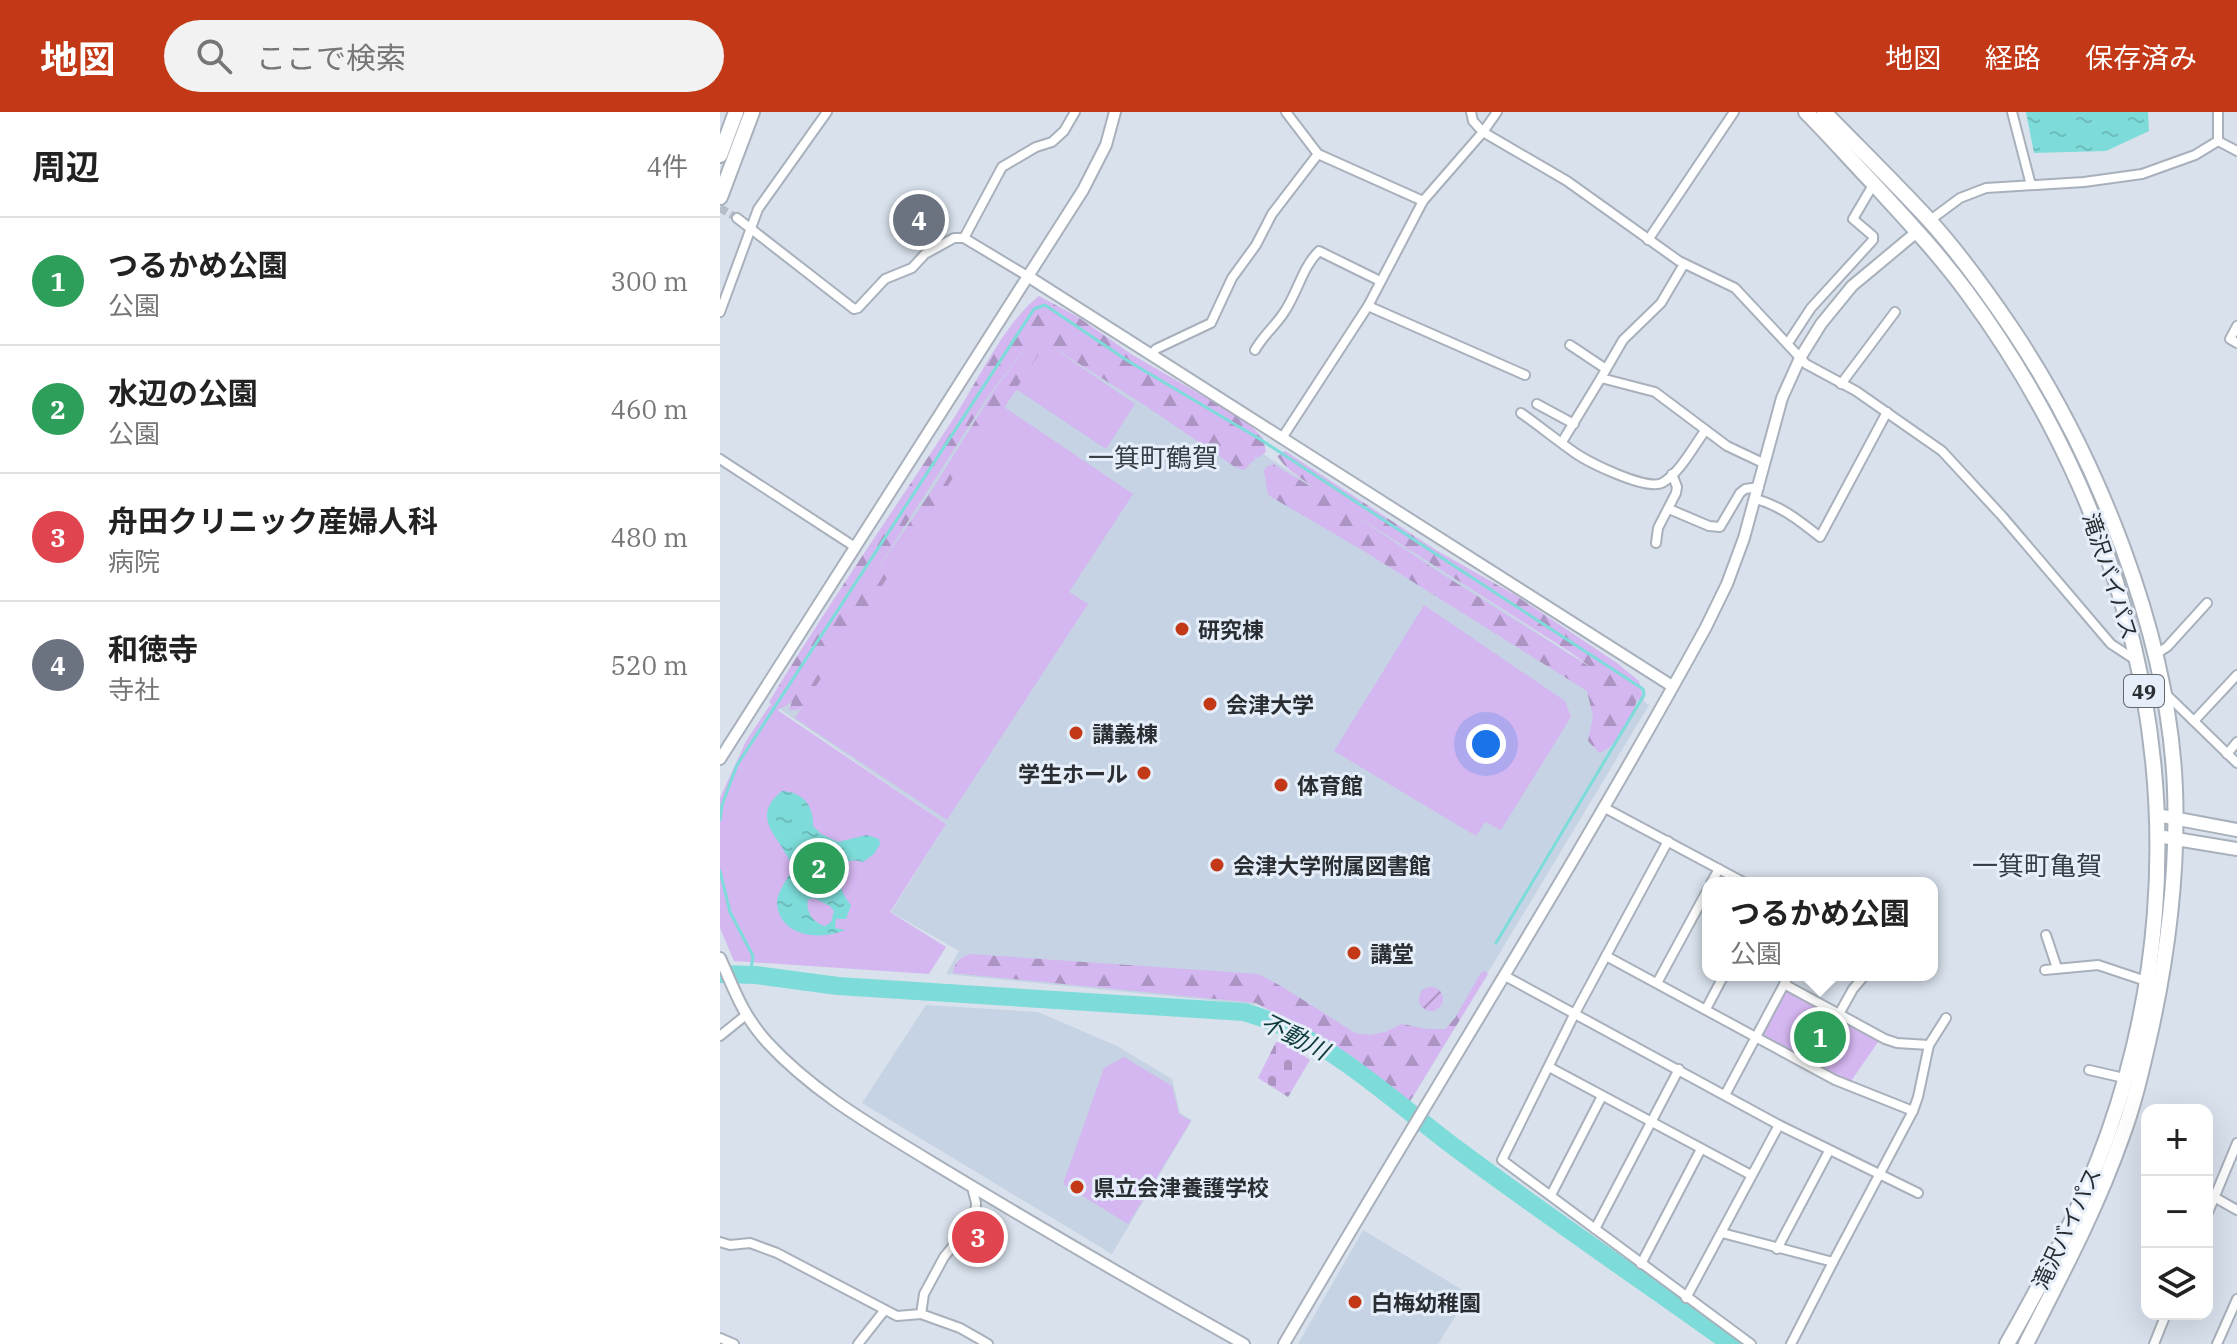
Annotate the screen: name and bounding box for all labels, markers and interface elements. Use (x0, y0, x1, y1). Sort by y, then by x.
search box (164, 20, 724, 92)
text: 地図 (40, 34, 116, 83)
icon: search (192, 34, 236, 78)
text: ここで検索 (256, 38, 406, 77)
text: 地図 (1885, 39, 1941, 76)
text: 経路 (1985, 39, 2041, 76)
text: 保存済み (2085, 39, 2197, 76)
text: 周辺 (32, 144, 100, 188)
text: 4件 (646, 149, 688, 183)
pin: 4 (893, 190, 945, 250)
text: つるかめ公園 (108, 245, 288, 284)
text: 1 (50, 264, 66, 298)
text: 300 m (610, 264, 688, 298)
text: 公園 (108, 288, 160, 322)
text: 水辺の公園 (108, 373, 258, 412)
text: 2 (50, 392, 66, 426)
text: 460 m (610, 392, 688, 426)
text: 公園 (108, 416, 160, 450)
district label: 一箕町鶴賀 (1088, 440, 1218, 474)
text: 舟田クリニック産婦人科 (108, 501, 438, 540)
street label: 滝沢バイパス (2077, 509, 2145, 643)
text: 3 (50, 520, 66, 554)
text: 480 m (610, 520, 688, 554)
text: 病院 (108, 544, 160, 578)
place label: 研究棟 (1198, 615, 1264, 644)
marker: 研究棟 (1173, 620, 1191, 638)
text: 和徳寺 (108, 629, 198, 668)
text: 4 (50, 648, 66, 682)
text: 520 m (610, 648, 688, 682)
text: 寺社 (108, 672, 160, 706)
road number: 49 (2124, 675, 2164, 707)
place label: 会津大学 (1226, 690, 1314, 719)
marker: 会津大学 (1201, 695, 1219, 713)
place label: 講義棟 (1092, 719, 1158, 748)
marker: 講義棟 (1067, 724, 1085, 742)
your location (1466, 724, 1506, 764)
place label: 学生ホール (1018, 759, 1128, 788)
marker: 学生ホール (1135, 764, 1153, 782)
place label: 体育館 (1297, 771, 1363, 800)
marker: 体育館 (1272, 776, 1290, 794)
pin: 2 (793, 838, 845, 898)
district label: 一箕町亀賀 (1972, 848, 2102, 882)
place label: 会津大学附属図書館 (1233, 851, 1431, 880)
marker: 会津大学附属図書館 (1208, 856, 1226, 874)
popup (1702, 877, 1938, 981)
text: つるかめ公園 (1730, 893, 1910, 932)
text: 公園 (1730, 936, 1782, 970)
place label: 講堂 (1370, 939, 1414, 968)
marker: 講堂 (1345, 944, 1363, 962)
water label: 不動川 (1256, 1005, 1337, 1068)
pin: 1 (1794, 1007, 1846, 1067)
map controls (2141, 1104, 2213, 1320)
button: + (2141, 1104, 2213, 1176)
street label: 滝沢バイパス (2025, 1162, 2107, 1294)
place label: 県立会津養護学校 (1093, 1173, 1269, 1202)
button: − (2141, 1176, 2213, 1248)
marker: 県立会津養護学校 (1068, 1178, 1086, 1196)
pin: 3 (952, 1207, 1004, 1267)
button: layers (2141, 1248, 2213, 1320)
place label: 白梅幼稚園 (1371, 1288, 1481, 1317)
marker: 白梅幼稚園 (1346, 1293, 1364, 1311)

